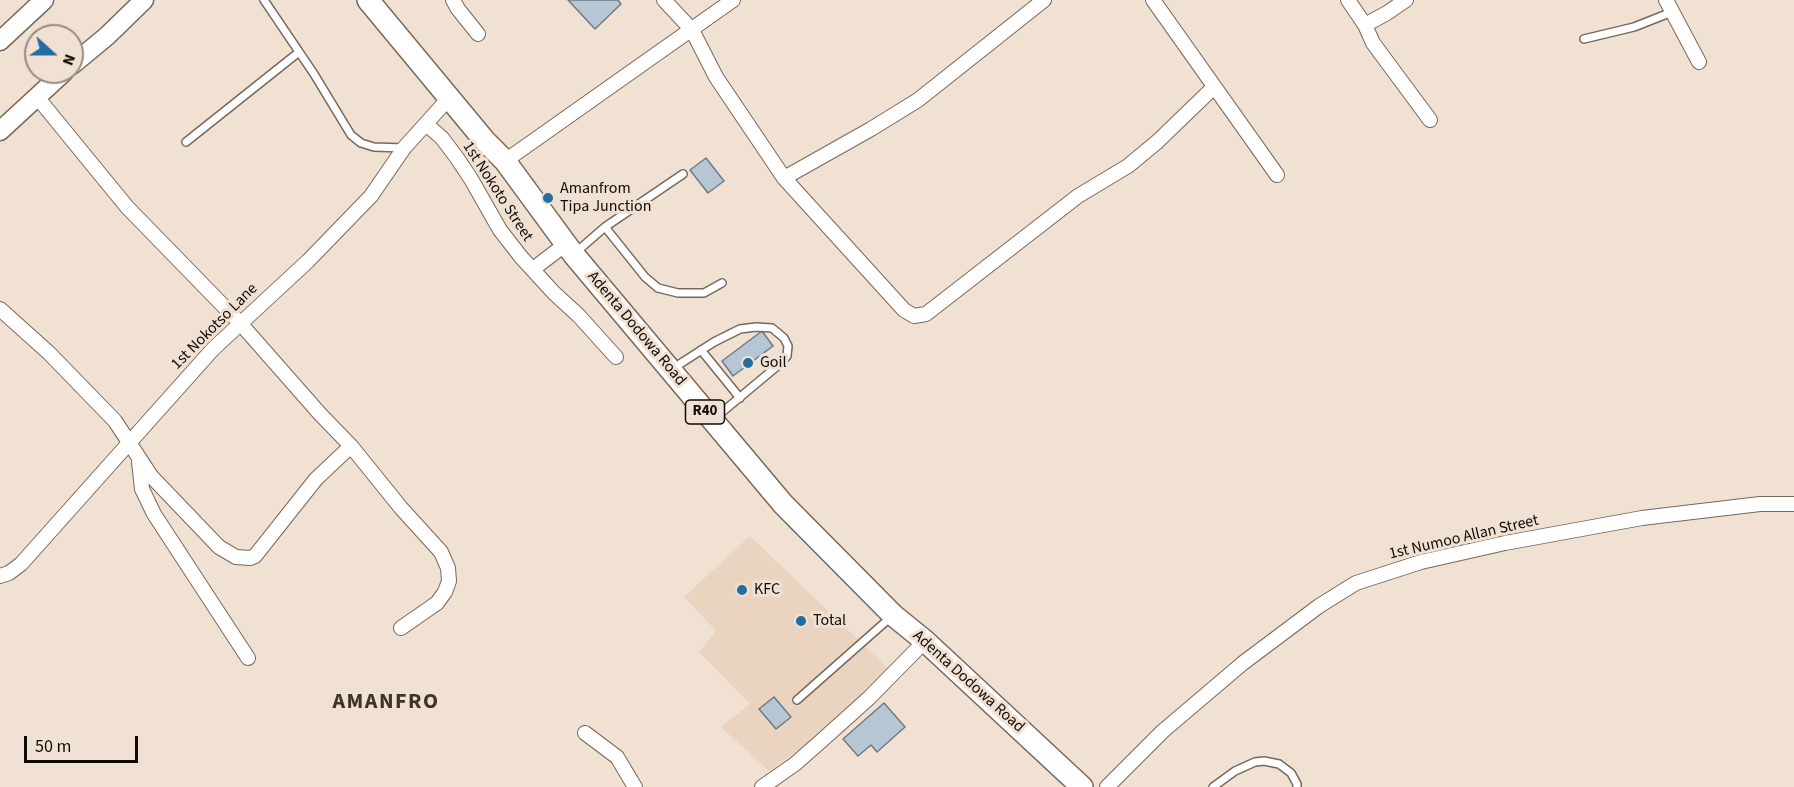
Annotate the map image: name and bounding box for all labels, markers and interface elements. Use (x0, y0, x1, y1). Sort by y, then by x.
north arrow (24, 24, 84, 84)
text: N (57, 51, 81, 69)
street label: 1st Nokoto Street (458, 138, 536, 246)
place label: Amanfrom Tipa Junction (560, 179, 651, 217)
marker: Amanfrom Tipa Junction (541, 191, 555, 205)
street label: Adenta Dodowa Road (583, 268, 689, 390)
street label: 1st Nokotso Lane (168, 280, 262, 374)
place label: Goil (760, 353, 787, 373)
marker: Goil (741, 356, 755, 370)
road number: R40 (686, 400, 724, 424)
street label: 1st Numoo Allan Street (1387, 511, 1541, 565)
place label: KFC (754, 580, 780, 600)
marker: KFC (735, 583, 749, 597)
place label: Total (813, 611, 846, 631)
marker: Total (794, 614, 808, 628)
street label: Adenta Dodowa Road (908, 627, 1028, 737)
district label: AMANFRO (332, 690, 440, 716)
scale bar (27, 724, 141, 762)
text: 50 m (35, 734, 71, 759)

